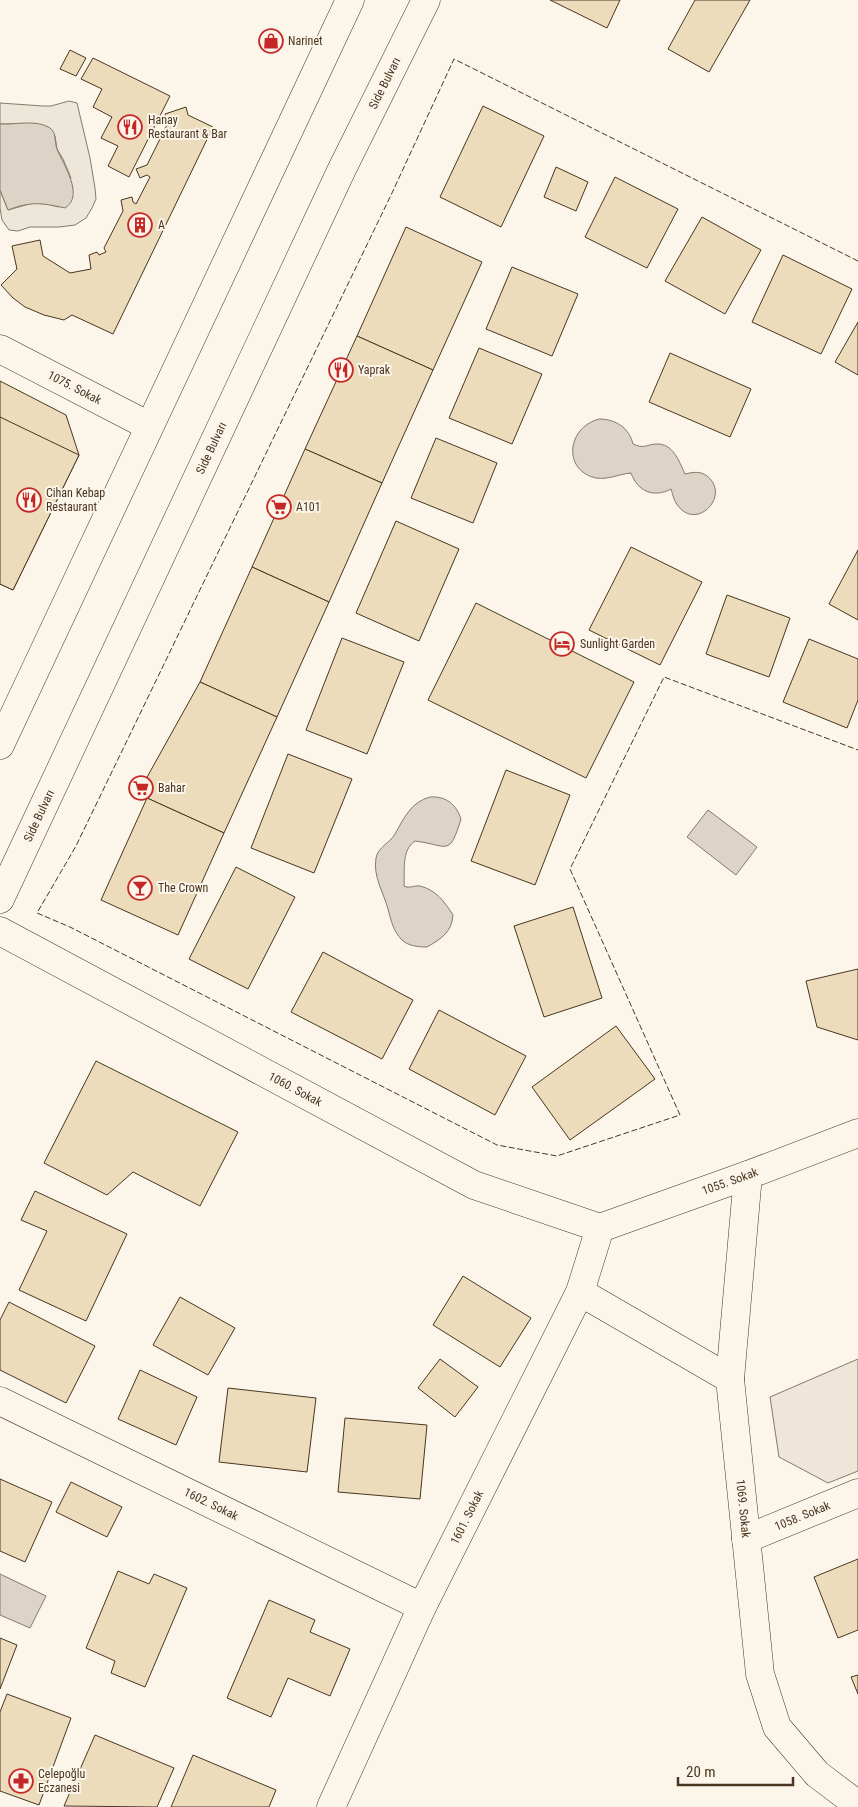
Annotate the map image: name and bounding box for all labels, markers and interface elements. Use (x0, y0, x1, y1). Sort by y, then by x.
shop icon: Narinet (258, 28, 284, 54)
place label: Narinet (288, 34, 323, 48)
street label: Side Bulvarı (366, 55, 403, 111)
place label: Hanay Restaurant & Bar (148, 113, 227, 141)
restaurant icon: Hanay Restaurant & Bar (117, 114, 143, 140)
building icon: A (127, 212, 153, 238)
place label: A (158, 218, 165, 232)
restaurant icon: Yaprak (328, 357, 354, 383)
place label: Yaprak (358, 363, 391, 377)
street label: 1075. Sokak (45, 368, 104, 407)
street label: Side Bulvarı (193, 420, 229, 476)
place label: Cihan Kebap Restaurant (46, 486, 105, 514)
restaurant icon: Cihan Kebap Restaurant (16, 487, 42, 513)
supermarket icon: A101 (266, 494, 292, 520)
place label: A101 (296, 500, 321, 514)
hotel icon: Sunlight Garden (549, 631, 575, 657)
place label: Sunlight Garden (580, 637, 655, 651)
supermarket icon: Bahar (128, 775, 154, 801)
place label: Bahar (158, 781, 186, 795)
street label: Side Bulvarı (21, 787, 57, 844)
bar icon: The Crown (127, 875, 153, 901)
place label: The Crown (158, 881, 209, 895)
street label: 1060. Sokak (266, 1069, 325, 1109)
street label: 1055. Sokak (700, 1165, 760, 1198)
street label: 1069. Sokak (733, 1479, 753, 1539)
street label: 1602. Sokak (182, 1485, 241, 1523)
street label: 1601. Sokak (448, 1488, 487, 1547)
street label: 1058. Sokak (773, 1498, 833, 1533)
scale bar (678, 1754, 793, 1786)
text: 20 m (686, 1763, 716, 1781)
place label: Celepoğlu Eczanesi (38, 1767, 85, 1795)
pharmacy icon: Celepoğlu Eczanesi (8, 1768, 34, 1794)

